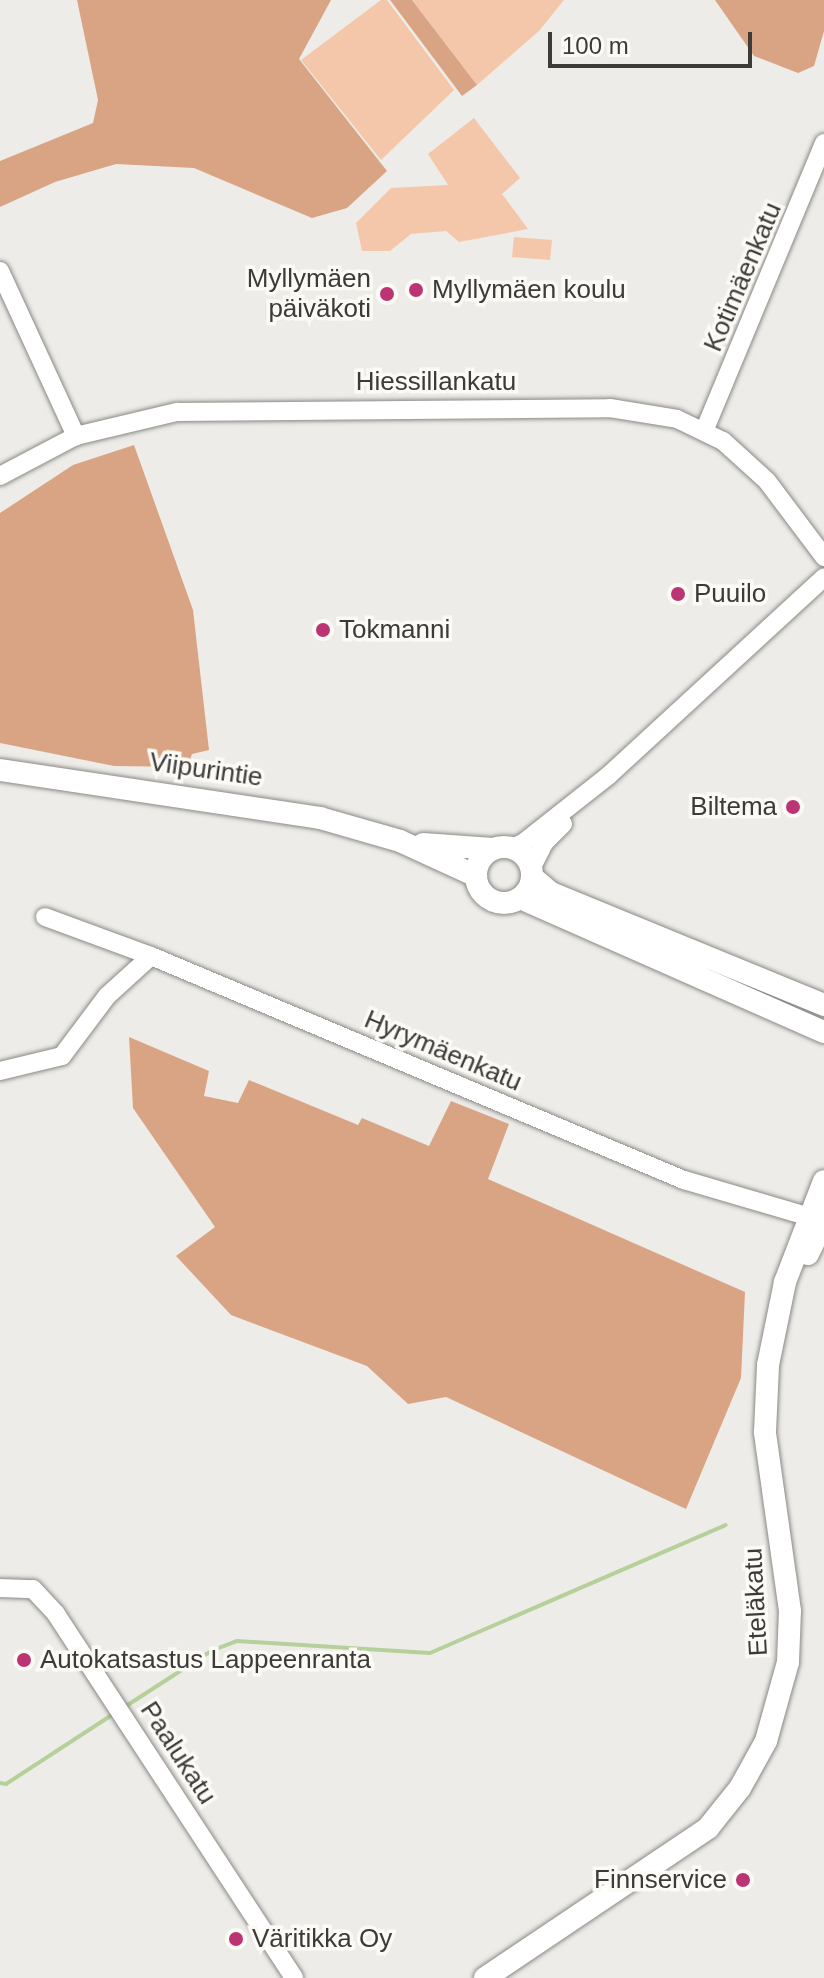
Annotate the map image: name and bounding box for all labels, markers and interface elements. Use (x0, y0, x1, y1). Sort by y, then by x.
scale bar (552, 16, 756, 66)
text: 100 m (562, 32, 629, 59)
street label: Kotimäenkatu (698, 198, 788, 356)
place label: Myllymäen päiväkoti (247, 263, 371, 324)
place label: Myllymäen koulu (432, 274, 626, 306)
marker: Myllymäen koulu (407, 281, 425, 299)
marker: Myllymäen päiväkoti (378, 285, 396, 303)
street label: Hiessillankatu (356, 366, 516, 398)
place label: Puuilo (694, 578, 766, 610)
marker: Puuilo (669, 585, 687, 603)
place label: Tokmanni (339, 614, 450, 646)
marker: Tokmanni (314, 621, 332, 639)
street label: Viipurintie (148, 747, 264, 793)
place label: Biltema (690, 791, 777, 823)
marker: Biltema (784, 798, 802, 816)
street label: Hyrymäenkatu (360, 1004, 526, 1098)
street label: Eteläkatu (738, 1547, 774, 1657)
place label: Autokatsastus Lappeenranta (40, 1644, 371, 1676)
marker: Autokatsastus Lappeenranta (15, 1651, 33, 1669)
street label: Paalukatu (133, 1696, 223, 1810)
place label: Finnservice (594, 1864, 727, 1896)
marker: Finnservice (734, 1871, 752, 1889)
place label: Väritikka Oy (252, 1923, 392, 1955)
marker: Väritikka Oy (227, 1930, 245, 1948)

